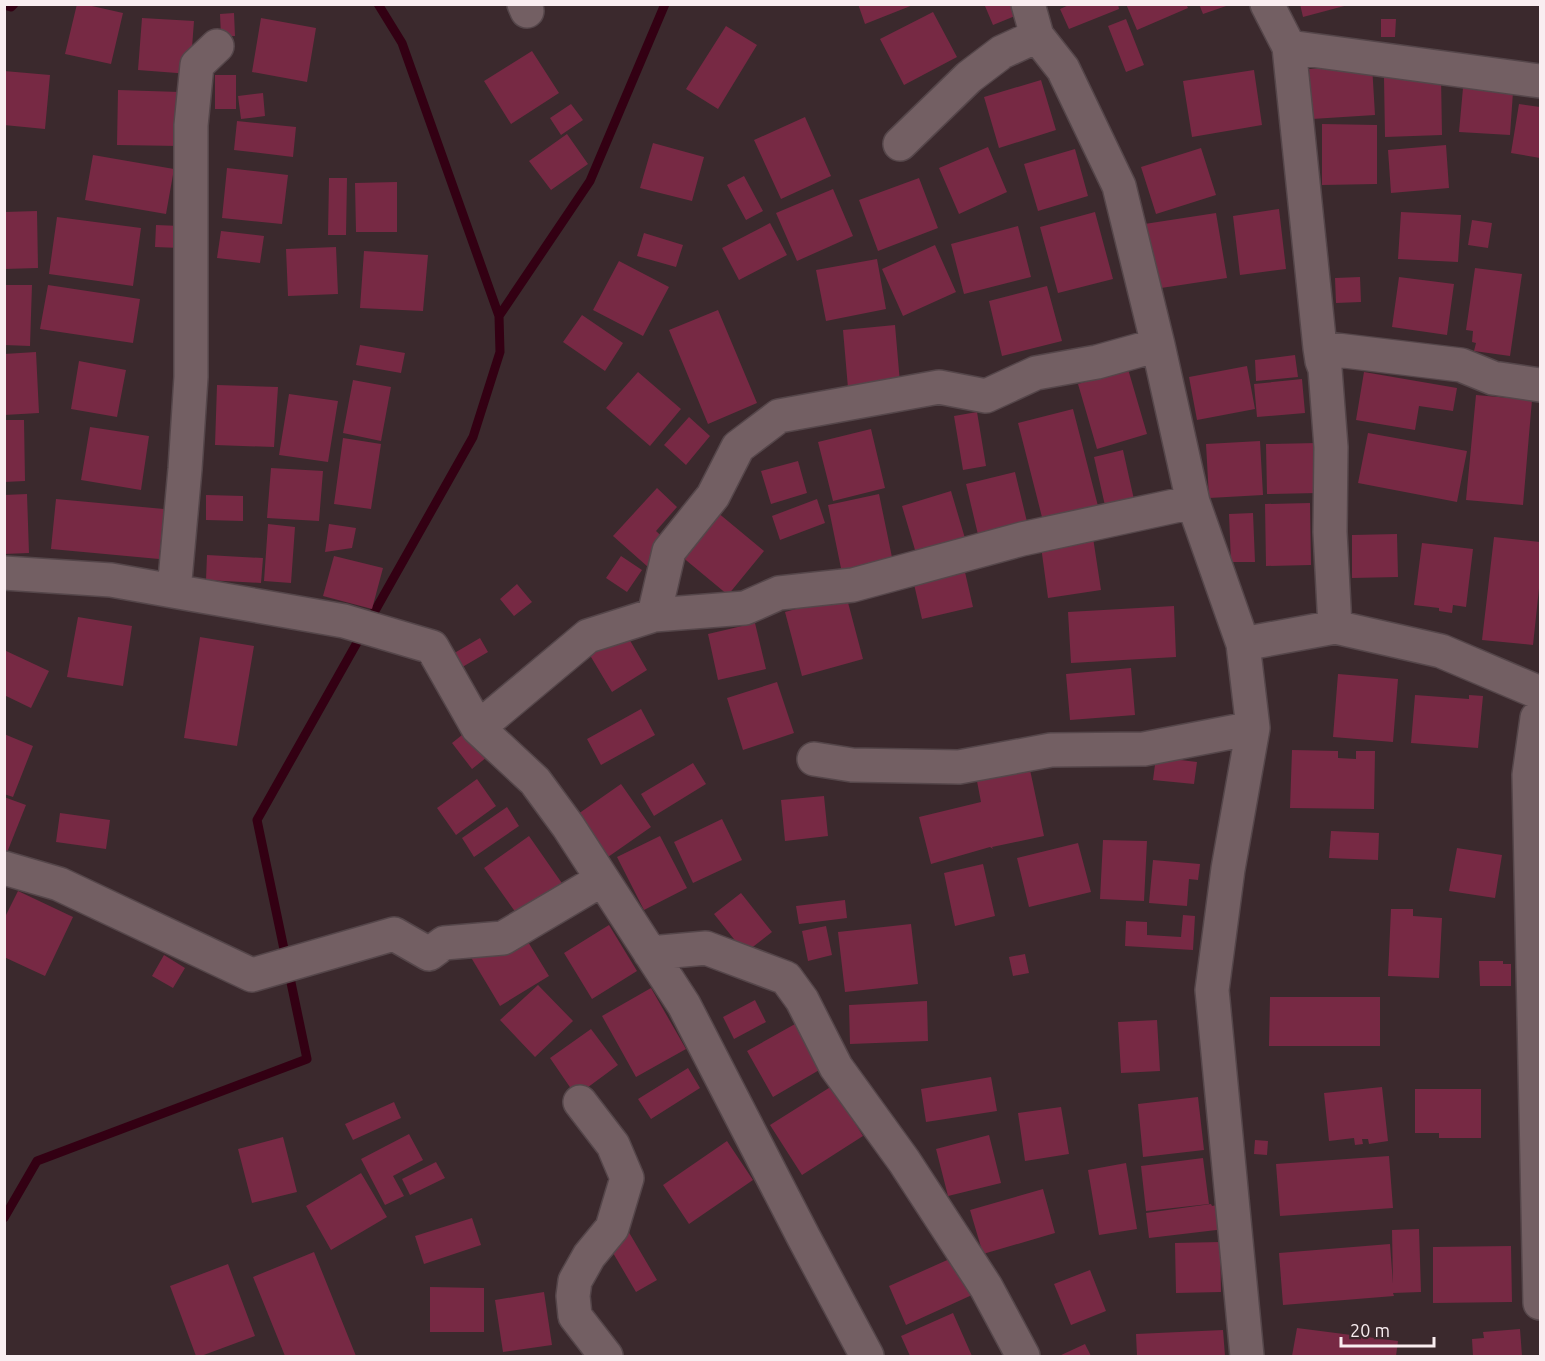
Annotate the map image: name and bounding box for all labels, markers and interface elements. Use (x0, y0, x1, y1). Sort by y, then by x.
scale bar (1341, 1310, 1434, 1348)
text: 20 m (1350, 1320, 1390, 1340)

